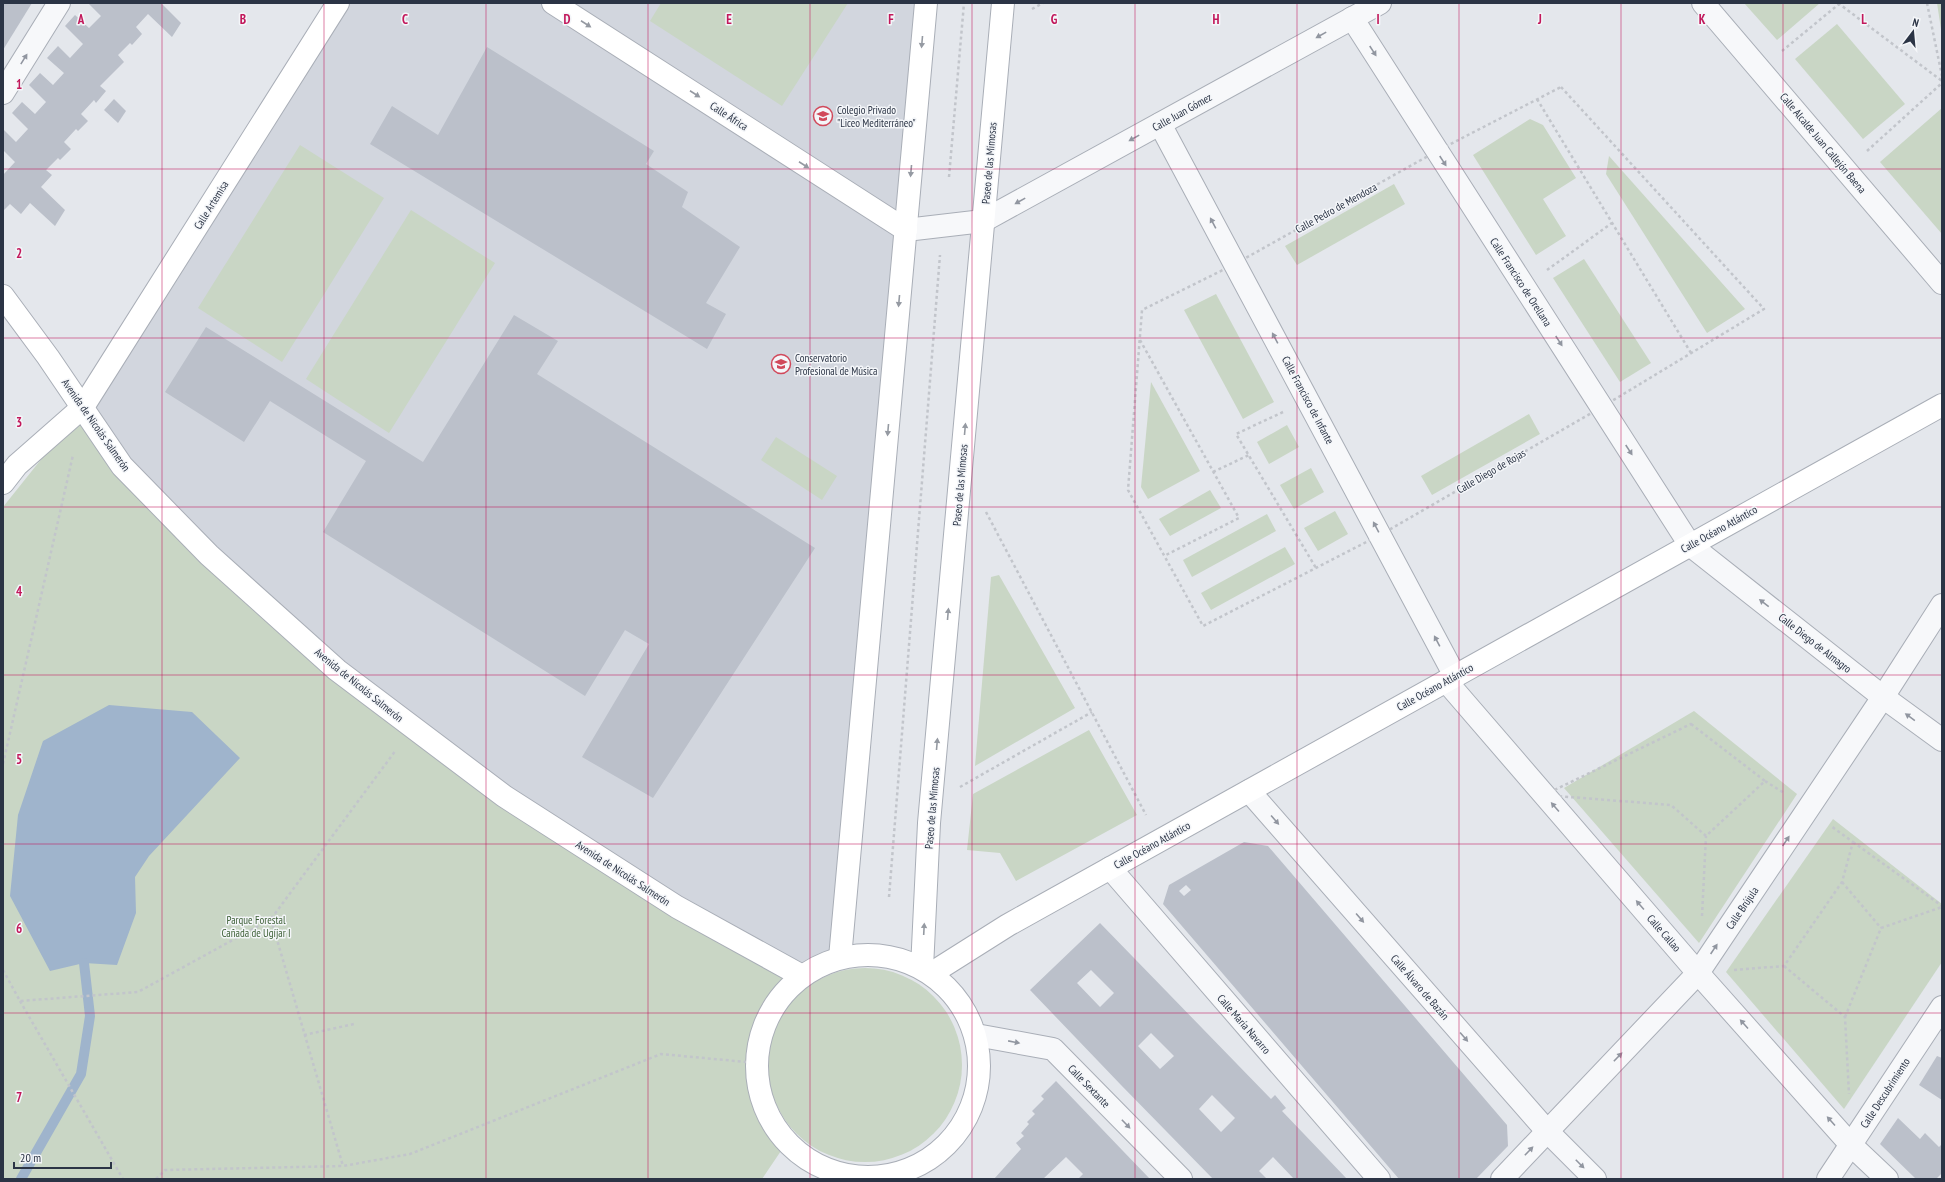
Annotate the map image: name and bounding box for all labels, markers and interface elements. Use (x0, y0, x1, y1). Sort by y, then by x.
text: A (77, 11, 85, 28)
text: B (240, 11, 246, 28)
text: C (402, 11, 408, 28)
text: D (564, 11, 571, 28)
text: E (726, 11, 732, 28)
text: F (888, 11, 894, 28)
text: G (1051, 11, 1058, 28)
text: H (1213, 11, 1220, 28)
text: I (1376, 11, 1380, 28)
text: J (1537, 11, 1542, 28)
text: K (1699, 11, 1706, 28)
text: L (1861, 11, 1867, 28)
north arrow (1893, 12, 1933, 52)
text: N (1911, 15, 1921, 30)
one-way arrow (580, 20, 591, 28)
one-way arrow (1316, 32, 1327, 39)
one-way arrow (919, 36, 926, 48)
one-way arrow (1369, 46, 1377, 56)
one-way arrow (20, 54, 27, 65)
text: 1 (16, 76, 22, 93)
street label: Calle Juan Gómez (1150, 90, 1214, 134)
street label: Calle Alcalde Juan Callejón Baena (1777, 90, 1869, 196)
one-way arrow (689, 91, 701, 98)
street label: Calle África (707, 98, 751, 134)
place label: Colegio Privado "Liceo Mediterráneo" (837, 103, 916, 130)
school or university icon: Colegio Privado "Liceo Mediterráneo" (812, 105, 834, 127)
street label: Paseo de las Mimosas (978, 121, 1000, 205)
one-way arrow (1128, 135, 1140, 142)
one-way arrow (1439, 156, 1447, 166)
one-way arrow (798, 161, 810, 168)
one-way arrow (908, 165, 914, 177)
street label: Calle Artemisa (191, 178, 231, 232)
street label: Calle Pedro de Mendoza (1293, 180, 1379, 236)
one-way arrow (1014, 198, 1026, 204)
one-way arrow (1210, 218, 1217, 229)
street label: Calle Francisco de Orellana (1487, 235, 1555, 329)
text: 2 (16, 245, 22, 262)
one-way arrow (896, 295, 903, 307)
one-way arrow (1271, 332, 1278, 344)
one-way arrow (1555, 336, 1563, 346)
place label: Conservatorio Profesional de Música (795, 351, 877, 378)
school or university icon: Conservatorio Profesional de Música (770, 353, 792, 375)
street label: Calle Francisco de Infante (1279, 354, 1337, 447)
street label: Avenida de Nicolás Salmerón (59, 376, 133, 474)
text: 3 (16, 414, 22, 431)
one-way arrow (962, 423, 968, 435)
one-way arrow (884, 424, 891, 436)
street label: Paseo de las Mimosas (949, 443, 971, 527)
one-way arrow (1626, 444, 1633, 456)
street label: Calle Diego de Rojas (1454, 445, 1528, 496)
street label: Calle Océano Atlántico (1678, 502, 1760, 556)
one-way arrow (1372, 521, 1379, 532)
text: 4 (16, 583, 23, 600)
one-way arrow (1758, 598, 1769, 607)
one-way arrow (945, 608, 952, 620)
street label: Calle Diego de Almagro (1776, 610, 1855, 676)
one-way arrow (1434, 635, 1440, 647)
street label: Avenida de Nicolás Salmerón (312, 645, 406, 725)
street label: Calle Océano Atlántico (1394, 660, 1476, 714)
one-way arrow (1905, 713, 1916, 721)
one-way arrow (933, 737, 940, 750)
text: 5 (16, 751, 22, 768)
street label: Paseo de las Mimosas (921, 766, 943, 850)
one-way arrow (1550, 802, 1559, 812)
one-way arrow (1270, 815, 1279, 825)
street label: Calle Océano Atlántico (1111, 818, 1193, 872)
one-way arrow (1782, 836, 1790, 846)
street label: Avenida de Nicolás Salmerón (573, 837, 673, 909)
street label: Calle Brújula (1723, 884, 1761, 932)
one-way arrow (1635, 900, 1644, 911)
street label: Calle Callao (1644, 911, 1684, 955)
park label: Parque Forestal Cañada de Ugíjar I (221, 913, 291, 940)
one-way arrow (1356, 913, 1365, 923)
text: 6 (16, 920, 22, 937)
one-way arrow (921, 923, 928, 935)
one-way arrow (1710, 944, 1718, 954)
street label: Calle Álvaro de Bazán (1388, 951, 1452, 1023)
street label: Calle María Navarro (1214, 991, 1274, 1057)
one-way arrow (1739, 1019, 1749, 1029)
one-way arrow (1460, 1032, 1469, 1042)
one-way arrow (1008, 1039, 1020, 1045)
one-way arrow (1614, 1052, 1623, 1062)
street label: Calle Descubrimiento (1857, 1055, 1913, 1131)
street label: Calle Sextante (1065, 1061, 1113, 1111)
text: 7 (16, 1089, 22, 1106)
one-way arrow (1826, 1116, 1835, 1126)
one-way arrow (1121, 1119, 1131, 1129)
scale bar (14, 1144, 111, 1170)
one-way arrow (1524, 1146, 1534, 1156)
text: 20 m (20, 1150, 41, 1165)
one-way arrow (1575, 1159, 1585, 1169)

